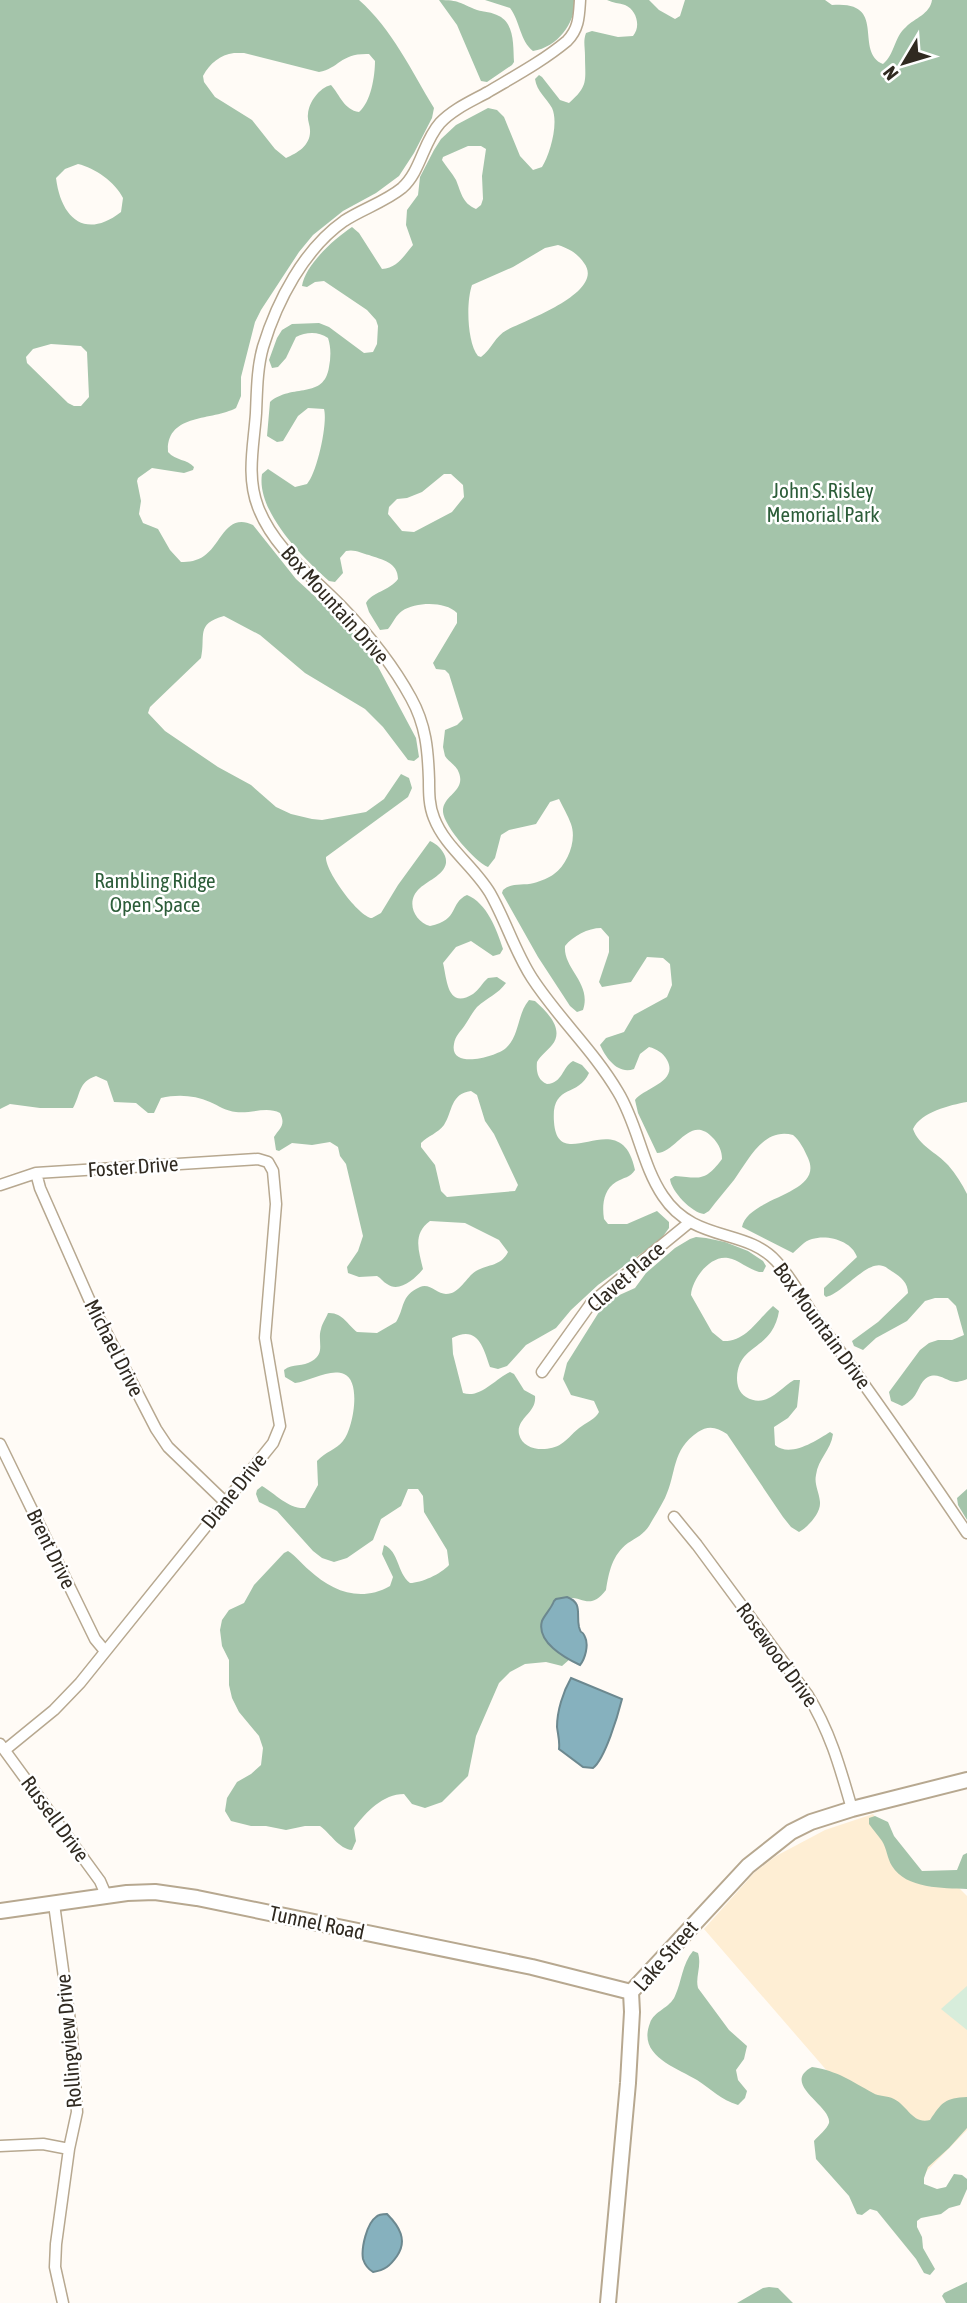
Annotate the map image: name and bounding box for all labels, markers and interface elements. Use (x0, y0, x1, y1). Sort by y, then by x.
north arrow (869, 28, 939, 98)
text: N (878, 62, 903, 85)
park label: John S. Risley Memorial Park (767, 478, 879, 526)
street label: Box Mountain Drive (277, 541, 395, 668)
park label: Rambling Ridge Open Space (94, 868, 216, 916)
street label: Foster Drive (87, 1151, 179, 1181)
street label: Clavet Place (582, 1236, 669, 1316)
street label: Box Mountain Drive (769, 1258, 877, 1393)
street label: Michael Drive (80, 1295, 149, 1400)
street label: Diane Drive (196, 1448, 271, 1533)
street label: Brent Drive (22, 1505, 81, 1592)
street label: Rosewood Drive (732, 1598, 824, 1711)
street label: Russell Drive (17, 1771, 95, 1866)
street label: Tunnel Road (267, 1900, 367, 1944)
street label: Lake Street (628, 1915, 702, 1995)
street label: Rollingview Drive (50, 1973, 86, 2109)

